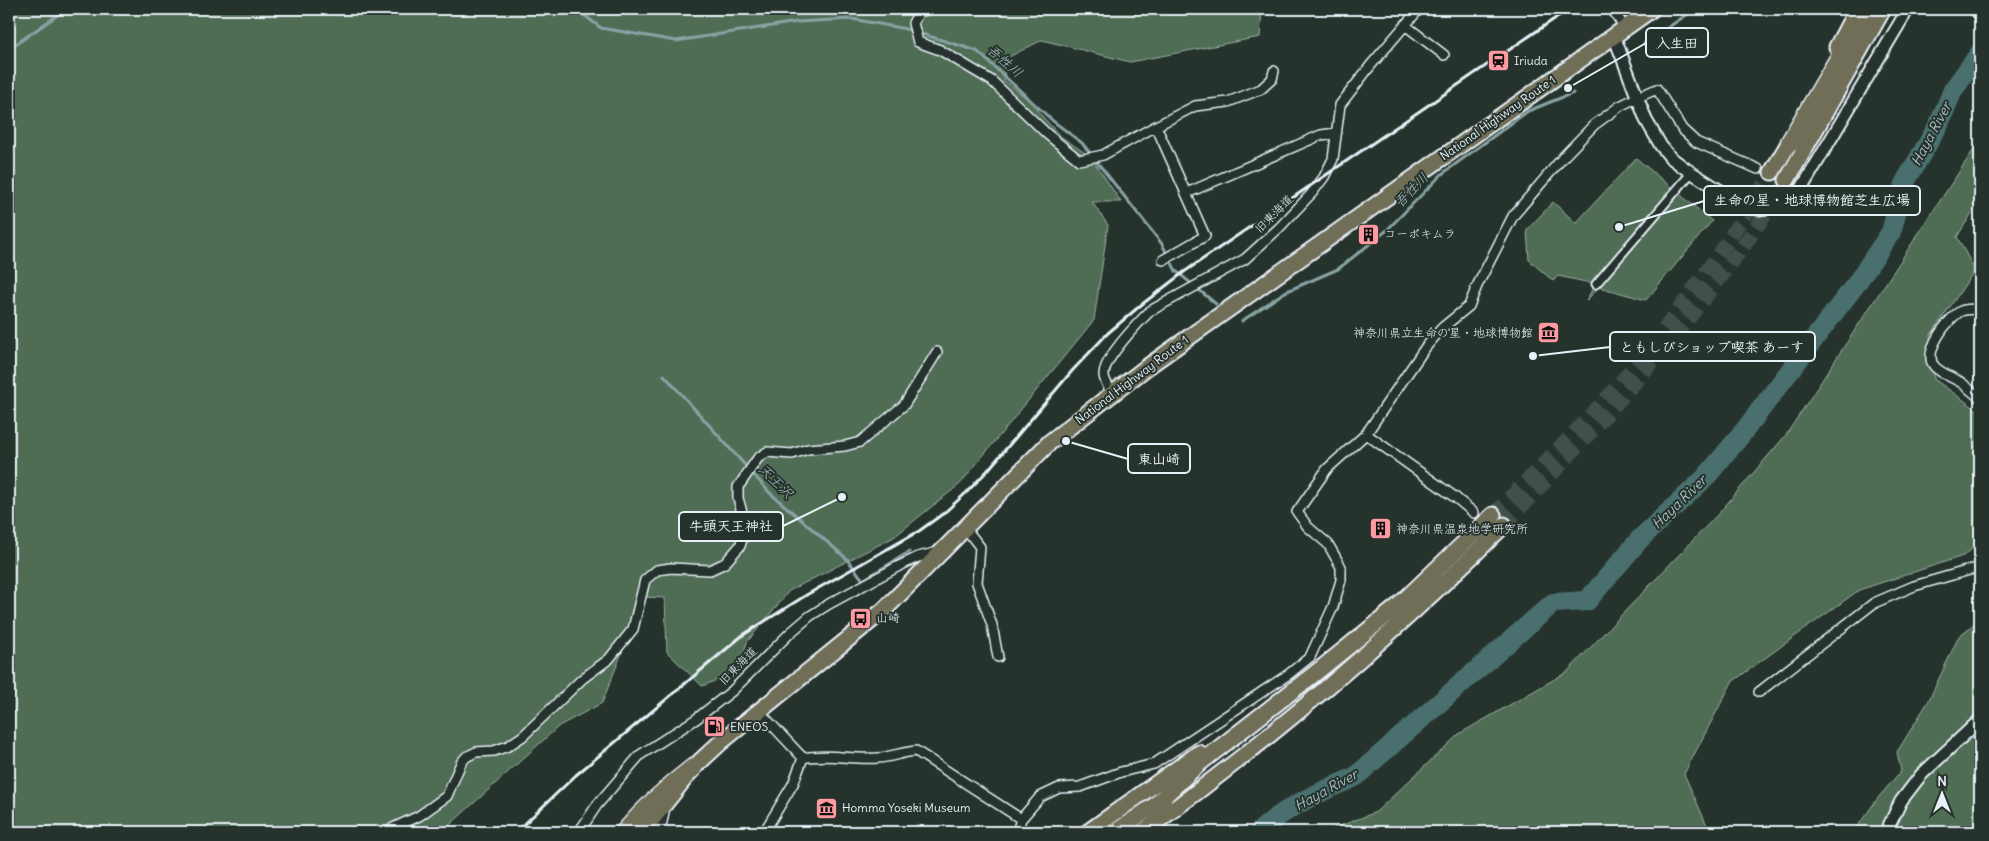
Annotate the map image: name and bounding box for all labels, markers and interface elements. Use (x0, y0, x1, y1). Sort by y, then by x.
callout: 入生田 (1646, 28, 1708, 57)
text: 入生田 (1656, 34, 1698, 52)
water label: 吾性川 (983, 40, 1027, 82)
station icon: Iriuda (1486, 49, 1510, 73)
place label: Iriuda (1514, 53, 1548, 68)
street label: National Highway Route 1 (1437, 72, 1558, 163)
water label: Haya River (1907, 97, 1956, 169)
water label: 吾性川 (1390, 169, 1432, 211)
callout: 生命の星・地球博物館芝生広場 (1704, 186, 1920, 215)
street label: 旧東海道 (1251, 191, 1296, 236)
text: 生命の星・地球博物館芝生広場 (1714, 191, 1910, 209)
building icon: コーポキムラ (1356, 222, 1380, 246)
place label: コーポキムラ (1384, 226, 1456, 241)
museum icon: 神奈川県立生命の星・地球博物館 (1537, 321, 1561, 345)
place label: 神奈川県立生命の星・地球博物館 (1353, 325, 1533, 340)
street label: National Highway Route 1 (1072, 332, 1191, 427)
callout: ともしびショップ喫茶 あーす (1610, 332, 1815, 361)
text: ともしびショップ喫茶 あーす (1620, 338, 1804, 356)
callout: 東山崎 (1128, 444, 1190, 473)
text: 東山崎 (1138, 450, 1180, 468)
water label: 天王沢 (755, 460, 798, 503)
water label: Haya River (1648, 470, 1712, 533)
callout: 牛頭天王神社 (679, 512, 783, 541)
text: 牛頭天王神社 (689, 517, 773, 535)
building icon: 神奈川県温泉地学研究所 (1368, 517, 1392, 541)
place label: 神奈川県温泉地学研究所 (1396, 521, 1528, 536)
bus stop icon: 山崎 (848, 606, 872, 630)
place label: 山崎 (876, 610, 900, 625)
street label: 旧東海道 (715, 643, 760, 688)
fuel station icon: ENEOS (702, 715, 726, 739)
place label: ENEOS (730, 719, 769, 734)
water label: Haya River (1291, 764, 1363, 815)
north arrow (1916, 768, 1966, 818)
text: N (1937, 772, 1947, 790)
museum icon: Homma Yoseki Museum (814, 796, 838, 820)
place label: Homma Yoseki Museum (842, 800, 971, 815)

